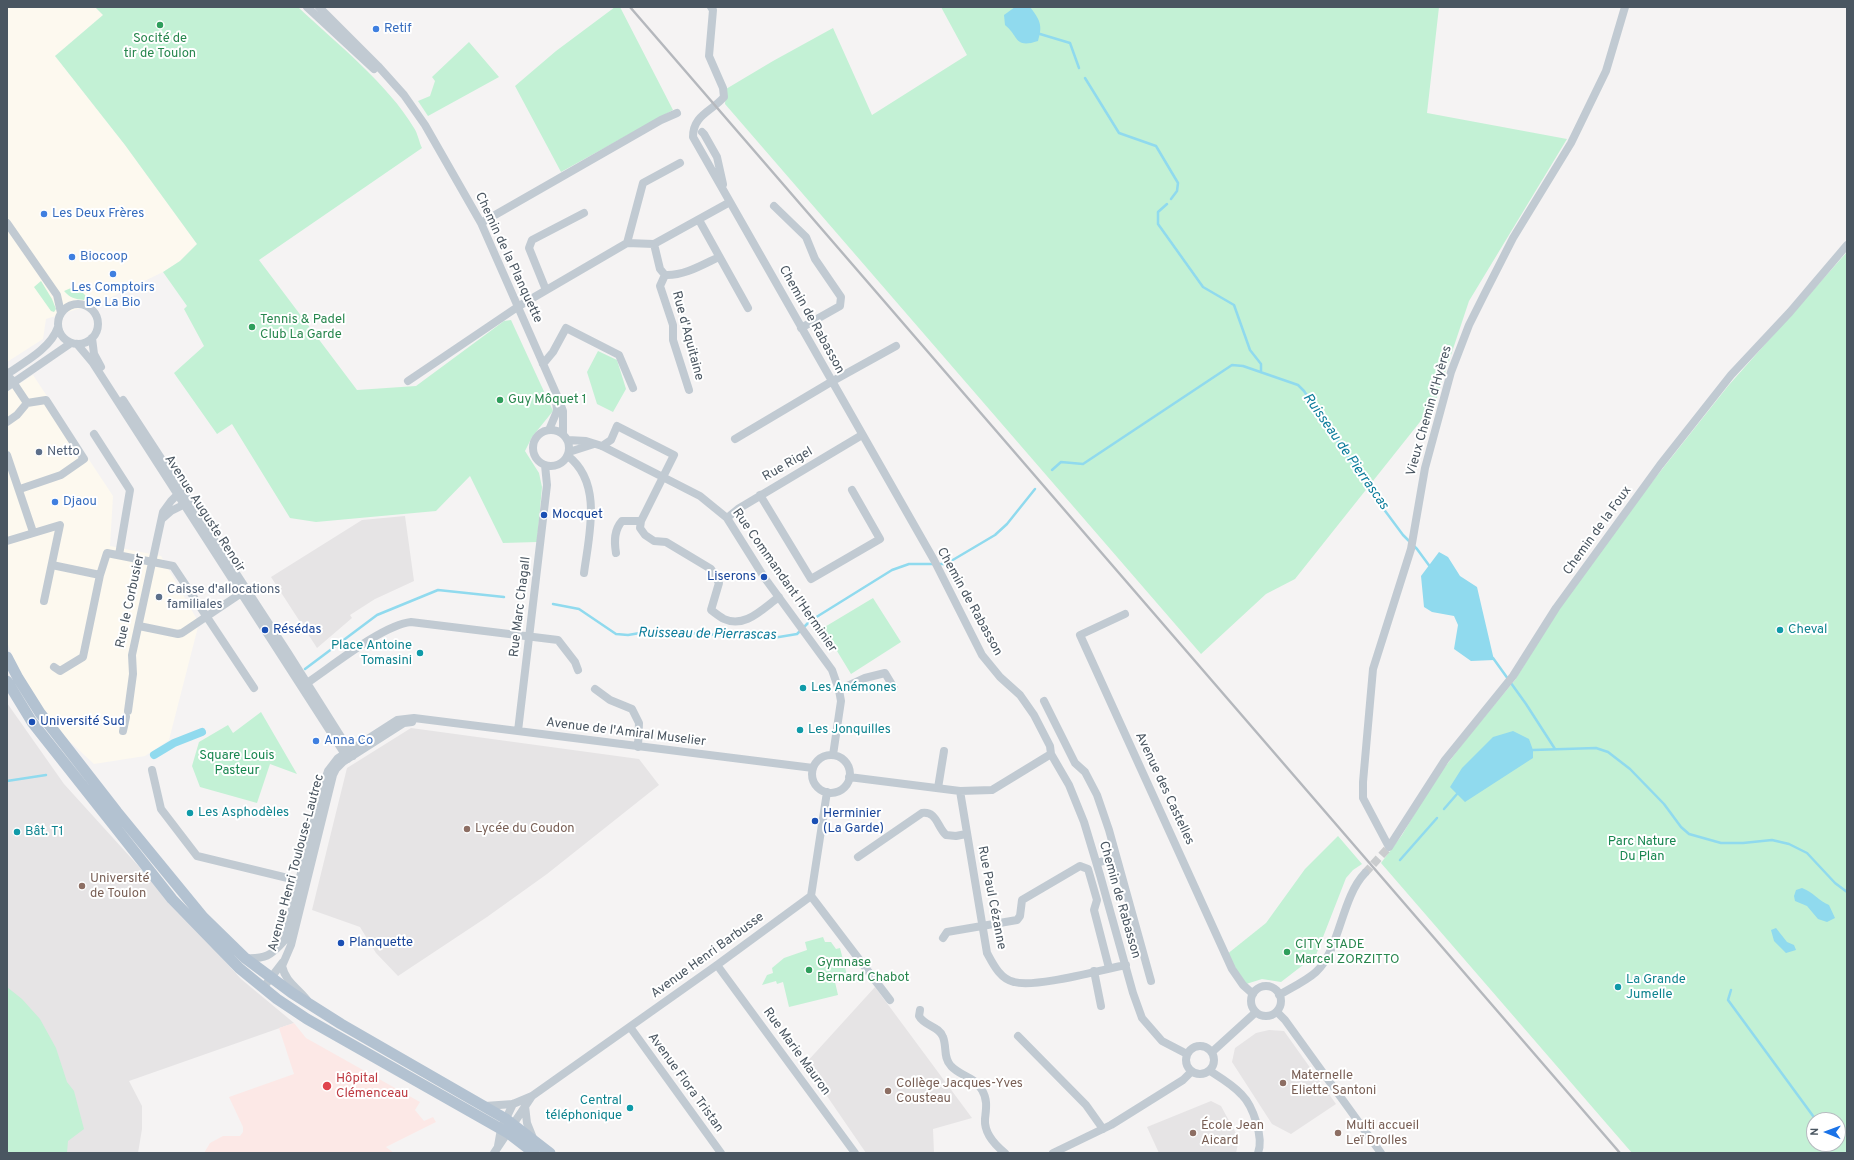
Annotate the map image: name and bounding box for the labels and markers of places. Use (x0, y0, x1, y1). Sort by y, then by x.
marker: Socité de tir de Toulon (155, 20, 165, 30)
place label: Retif (384, 21, 411, 37)
marker: Retif (371, 24, 381, 34)
place label: Socité de tir de Toulon (124, 31, 196, 62)
place label: Les Deux Frères (52, 206, 144, 222)
marker: Les Deux Frères (39, 209, 49, 219)
place label: Biocoop (80, 249, 128, 265)
marker: Biocoop (67, 252, 77, 262)
marker: Les Comptoirs De La Bio (108, 269, 118, 279)
place label: Les Comptoirs De La Bio (71, 280, 155, 311)
place label: Tennis & Padel Club La Garde (260, 312, 345, 343)
marker: Tennis & Padel Club La Garde (247, 322, 257, 332)
place label: Guy Môquet 1 (508, 392, 586, 408)
marker: Guy Môquet 1 (495, 395, 505, 405)
place label: Netto (47, 444, 80, 460)
marker: Netto (34, 447, 44, 457)
place label: Djaou (63, 494, 97, 510)
marker: Djaou (50, 497, 60, 507)
place label: Mocquet (552, 507, 603, 523)
marker: Mocquet (539, 510, 549, 520)
place label: Liserons (707, 569, 756, 585)
marker: Liserons (759, 572, 769, 582)
place label: Caisse d'allocations familiales (167, 582, 280, 613)
marker: Caisse d'allocations familiales (154, 592, 164, 602)
place label: Résédas (273, 622, 322, 638)
place label: Cheval (1788, 622, 1827, 638)
marker: Résédas (260, 625, 270, 635)
marker: Cheval (1775, 625, 1785, 635)
place label: Place Antoine Tomasini (331, 638, 412, 669)
marker: Place Antoine Tomasini (415, 648, 425, 658)
place label: Les Anémones (811, 680, 896, 696)
marker: Les Anémones (798, 683, 808, 693)
place label: Université Sud (40, 714, 125, 730)
marker: Université Sud (27, 717, 37, 727)
place label: Les Jonquilles (808, 722, 891, 738)
marker: Les Jonquilles (795, 725, 805, 735)
place label: Anna Co (324, 733, 373, 749)
marker: Anna Co (311, 736, 321, 746)
place label: Les Asphodèles (198, 805, 289, 821)
place label: Herminier (La Garde) (823, 806, 884, 837)
marker: Les Asphodèles (185, 808, 195, 818)
marker: Herminier (La Garde) (810, 816, 820, 826)
place label: Lycée du Coudon (475, 821, 575, 837)
place label: Bât. T1 (25, 824, 64, 840)
marker: Lycée du Coudon (462, 824, 472, 834)
marker: Bât. T1 (12, 827, 22, 837)
place label: Université de Toulon (90, 871, 149, 902)
marker: Université de Toulon (77, 881, 87, 891)
place label: Planquette (349, 935, 413, 951)
place label: CITY STADE Marcel ZORZITTO (1295, 937, 1399, 968)
marker: Planquette (336, 938, 346, 948)
marker: CITY STADE Marcel ZORZITTO (1282, 947, 1292, 957)
place label: Gymnase Bernard Chabot (817, 955, 909, 986)
marker: Gymnase Bernard Chabot (804, 965, 814, 975)
place label: La Grande Jumelle (1626, 972, 1686, 1003)
marker: La Grande Jumelle (1613, 982, 1623, 992)
place label: Maternelle Eliette Santoni (1291, 1068, 1376, 1099)
place label: Hôpital Clémenceau (336, 1071, 408, 1102)
place label: Collège Jacques-Yves Cousteau (896, 1076, 1023, 1107)
marker: Maternelle Eliette Santoni (1278, 1078, 1288, 1088)
marker: Hôpital Clémenceau (321, 1080, 333, 1092)
marker: Collège Jacques-Yves Cousteau (883, 1086, 893, 1096)
place label: Central téléphonique (546, 1093, 622, 1124)
marker: Central téléphonique (625, 1103, 635, 1113)
place label: École Jean Aicard (1201, 1118, 1264, 1149)
place label: Multi accueil Leï Drolles (1346, 1118, 1419, 1149)
marker: École Jean Aicard (1188, 1128, 1198, 1138)
marker: Multi accueil Leï Drolles (1333, 1128, 1343, 1138)

